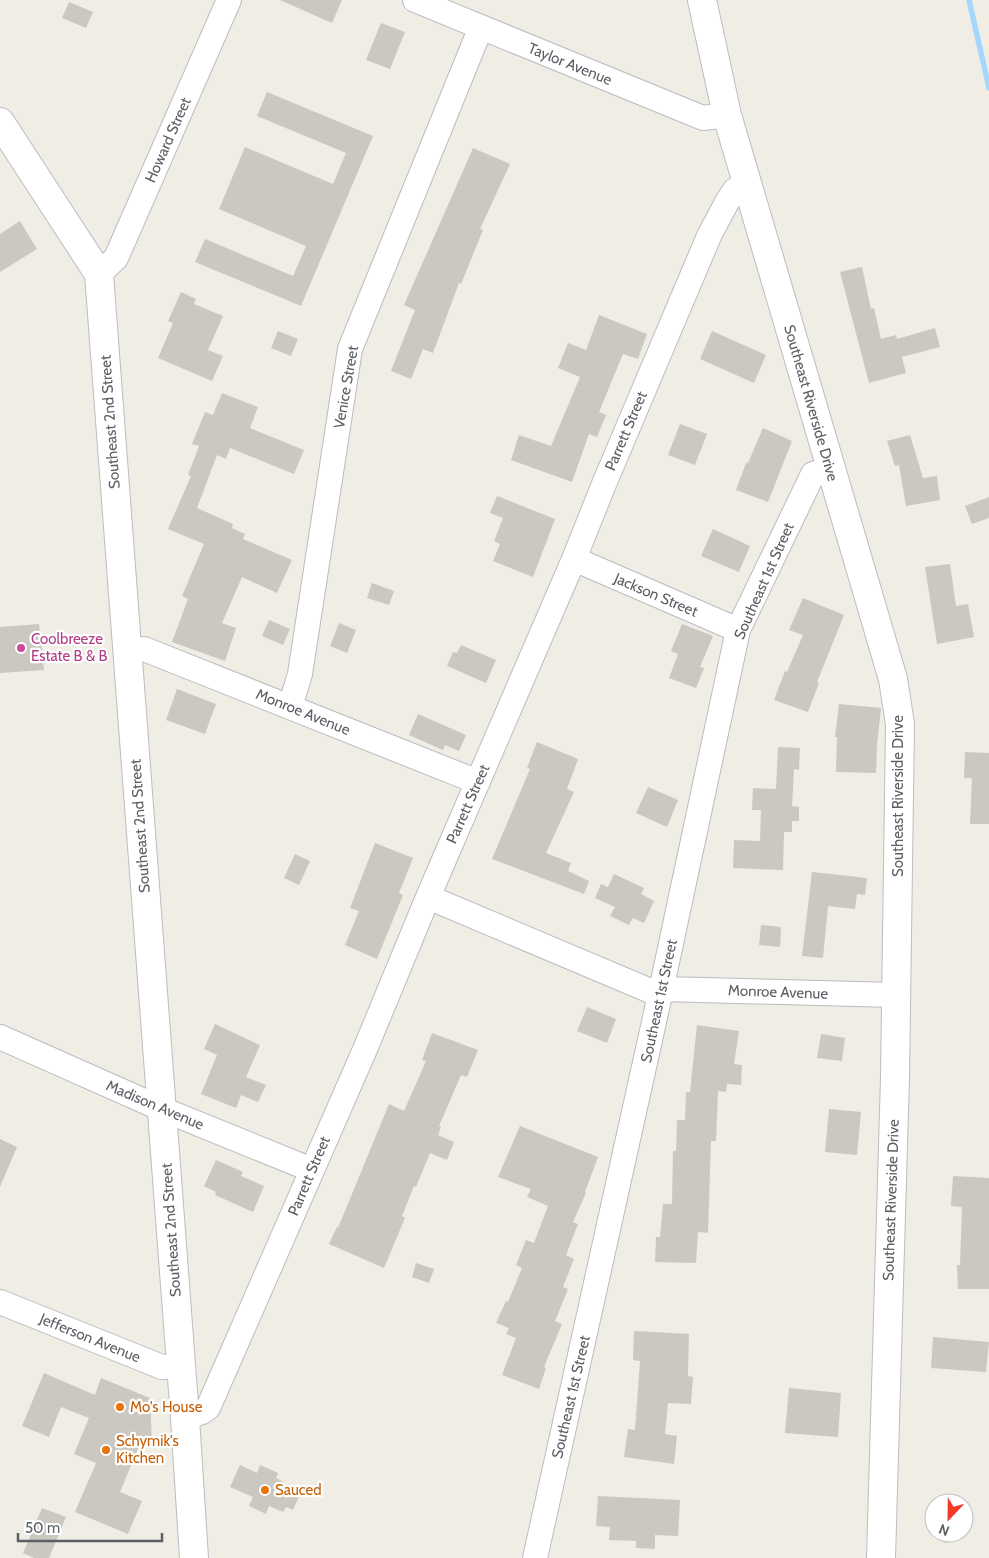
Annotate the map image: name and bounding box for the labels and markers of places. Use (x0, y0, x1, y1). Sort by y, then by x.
place label: Coolbreeze Estate B & B (31, 630, 107, 665)
marker: Coolbreeze Estate B & B (15, 642, 27, 654)
place label: Mo's House (130, 1398, 203, 1416)
marker: Mo's House (114, 1401, 126, 1413)
place label: Schymik's Kitchen (116, 1432, 179, 1467)
marker: Schymik's Kitchen (100, 1444, 112, 1456)
place label: Sauced (275, 1481, 322, 1499)
marker: Sauced (259, 1484, 271, 1496)

